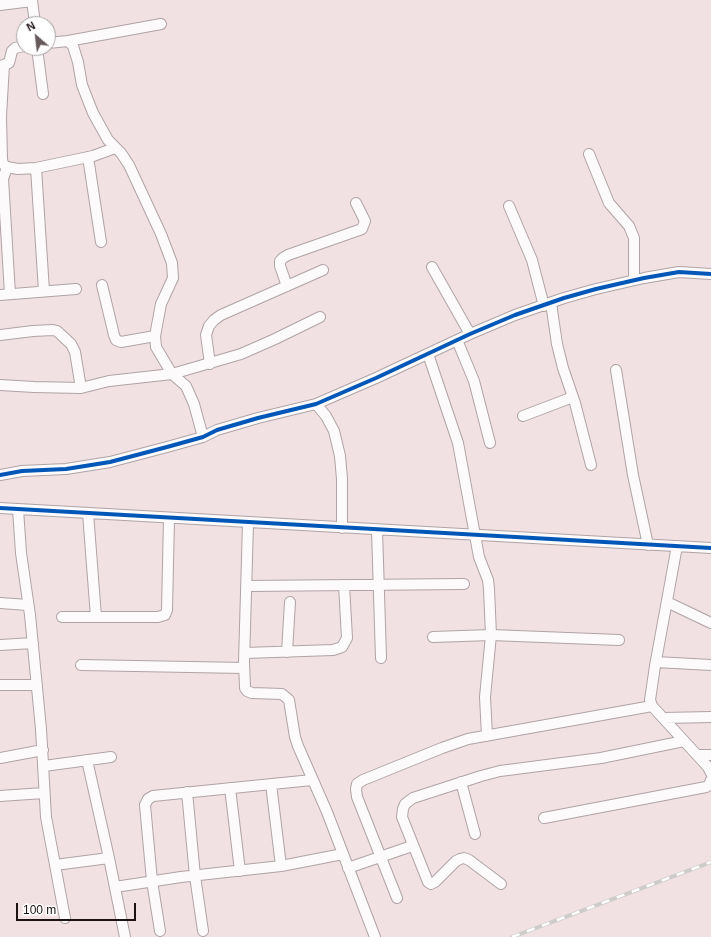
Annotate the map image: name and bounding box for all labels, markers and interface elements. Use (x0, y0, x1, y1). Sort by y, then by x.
north arrow (16, 16, 56, 56)
text: N (25, 19, 37, 33)
scale bar (18, 895, 138, 921)
text: 100 m (23, 903, 56, 917)

